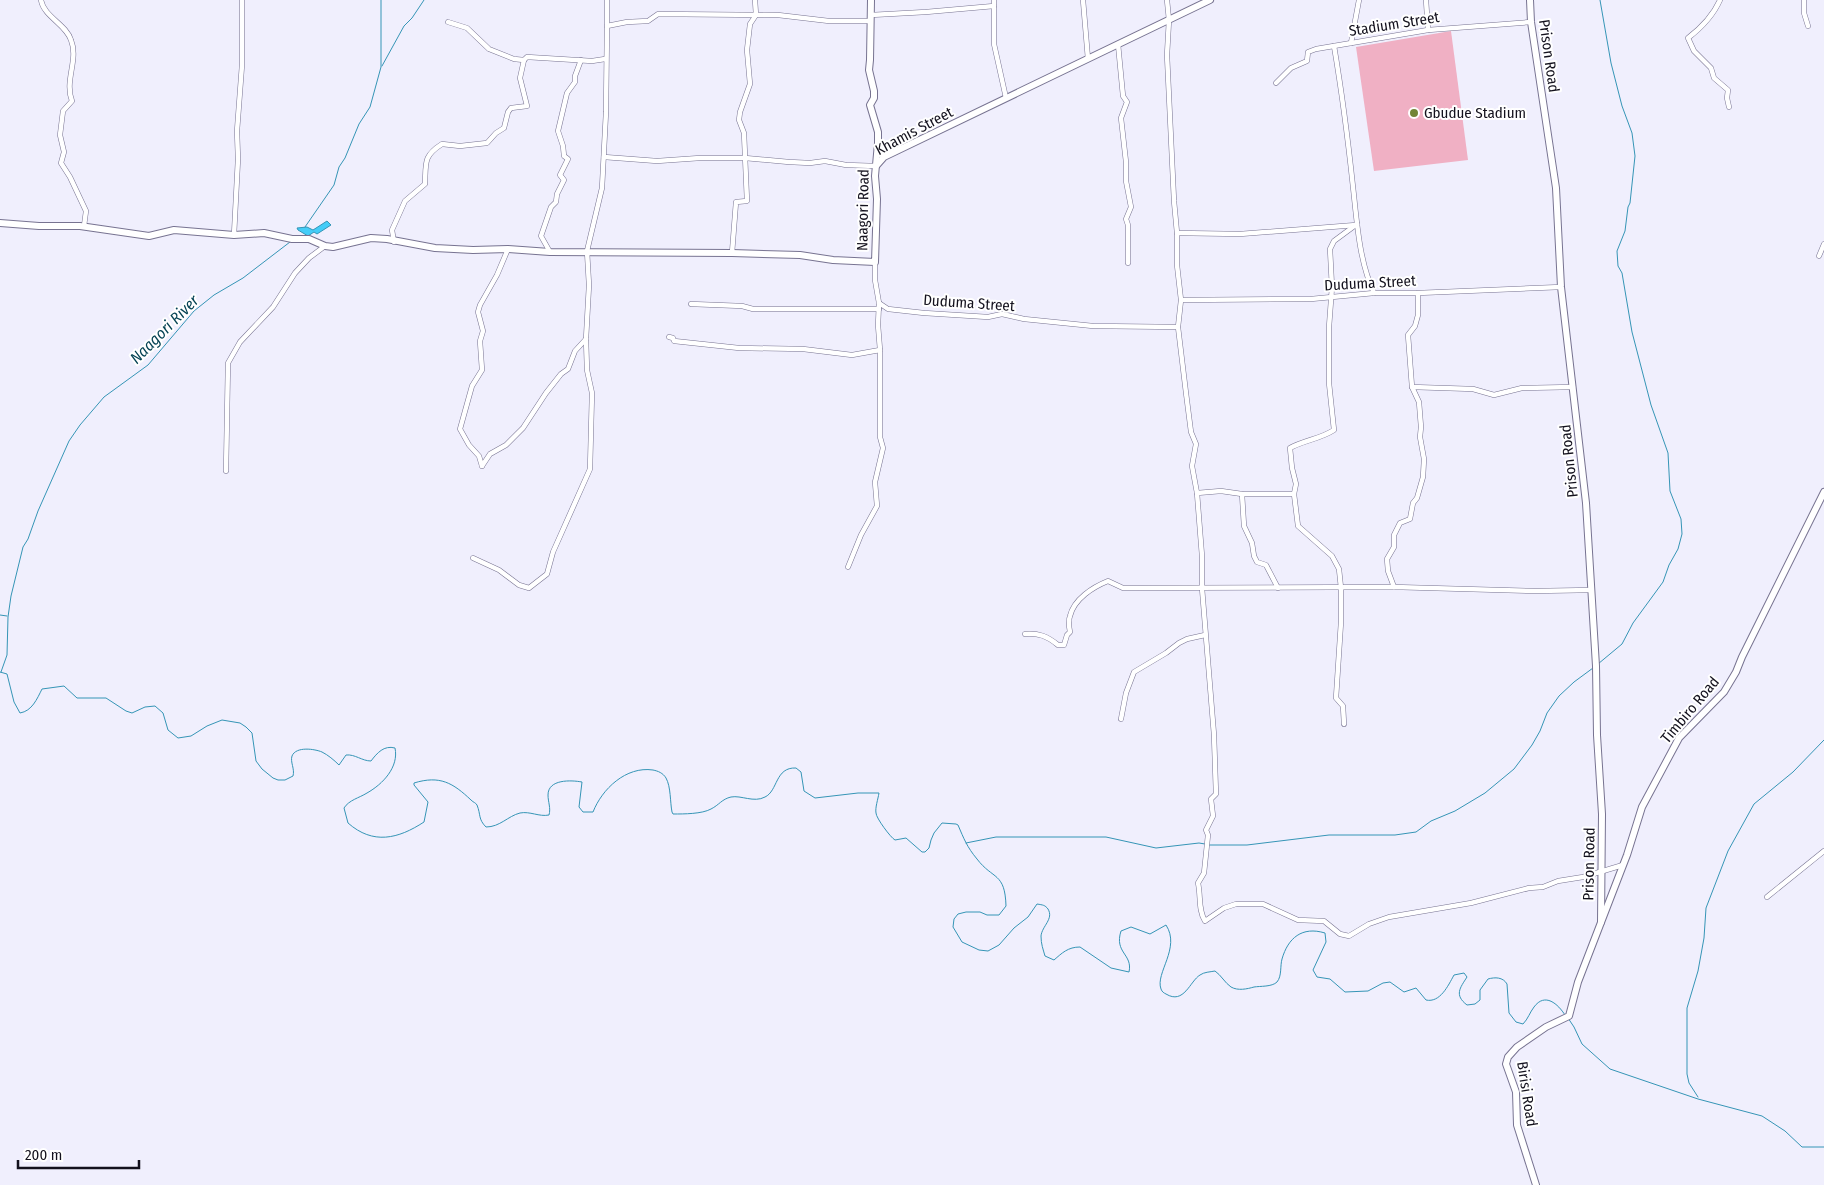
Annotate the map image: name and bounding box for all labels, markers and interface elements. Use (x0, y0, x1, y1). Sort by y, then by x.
street label: Stadium Street (1348, 8, 1441, 40)
street label: Prison Road (1535, 18, 1563, 94)
street label: Khamis Street (872, 103, 956, 159)
place label: Gbudue Stadium (1424, 104, 1526, 122)
marker: Gbudue Stadium (1408, 107, 1420, 119)
street label: Naagori Road (853, 169, 873, 251)
street label: Duduma Street (1324, 272, 1416, 294)
water label: Naagori River (126, 291, 203, 368)
street label: Duduma Street (923, 291, 1015, 315)
street label: Prison Road (1556, 424, 1582, 498)
street label: Timbiro Road (1657, 673, 1723, 747)
street label: Prison Road (1579, 827, 1599, 901)
street label: Birisi Road (1513, 1060, 1541, 1128)
scale bar (18, 1138, 139, 1170)
text: 200 m (25, 1146, 62, 1164)

